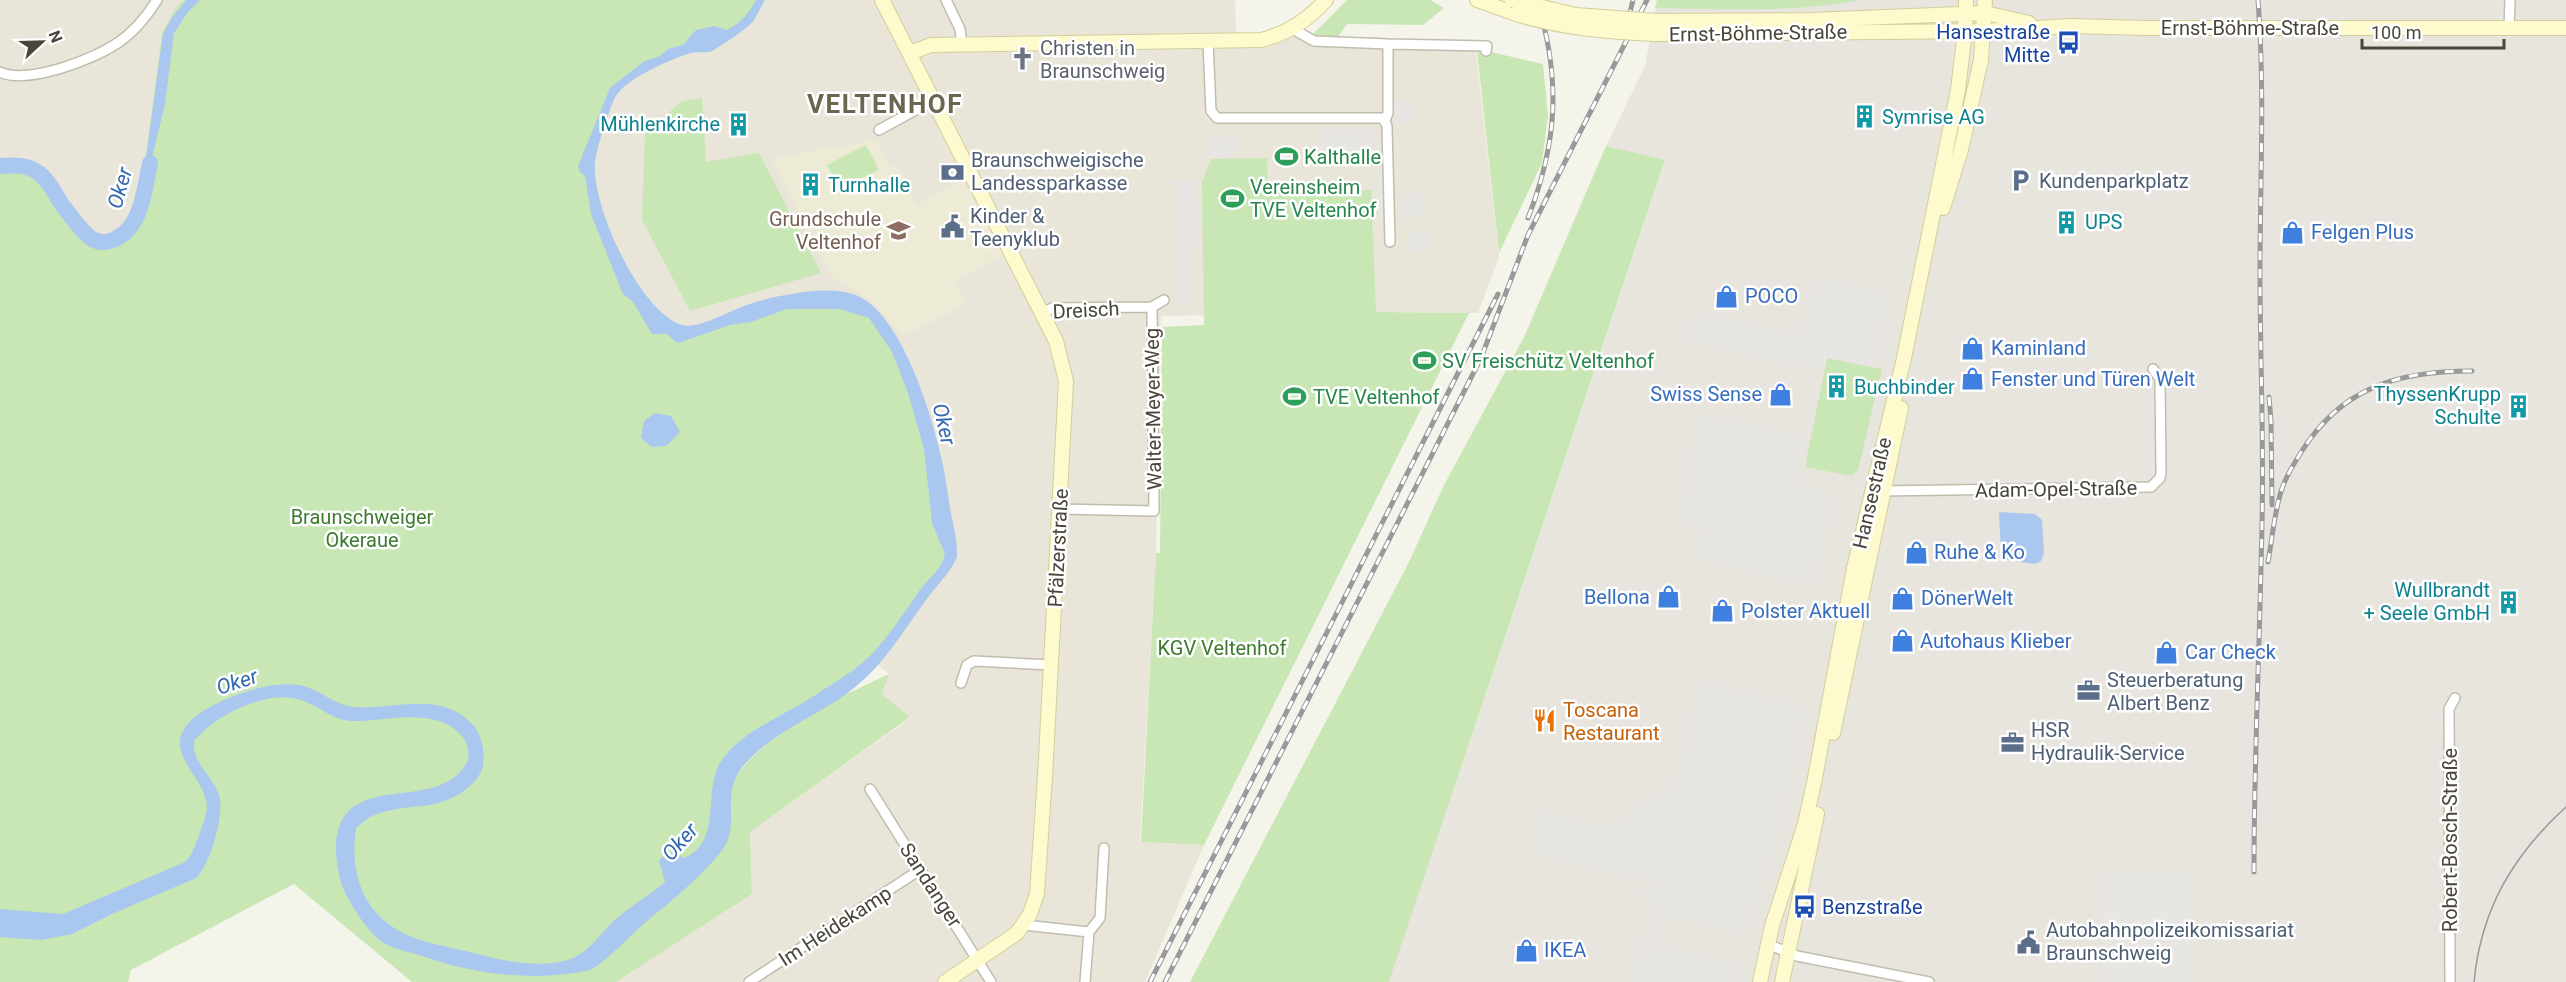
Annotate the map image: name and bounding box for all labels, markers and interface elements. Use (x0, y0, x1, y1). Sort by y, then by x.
north arrow (12, 12, 72, 72)
scale bar (2362, 12, 2504, 50)
street label: Ernst-Böhme-Straße (2161, 16, 2339, 40)
street label: Ernst-Böhme-Straße (1669, 19, 1847, 47)
place label: Hansestraße Mitte (1936, 20, 2050, 67)
text: 100 m (2371, 22, 2422, 43)
text: N (45, 28, 66, 45)
bus stop icon: Hansestraße Mitte (2055, 30, 2081, 56)
place label: Christen in Braunschweig (1040, 36, 1165, 83)
church icon: Christen in Braunschweig (1009, 46, 1035, 72)
district label: VELTENHOF (807, 89, 963, 119)
building icon: Symrise AG (1851, 104, 1877, 130)
place label: Symrise AG (1882, 105, 1985, 129)
building icon: Mühlenkirche (725, 111, 751, 137)
place label: Mühlenkirche (600, 112, 720, 136)
sports icon: Kalthalle (1273, 144, 1299, 170)
place label: Kalthalle (1304, 145, 1381, 169)
place label: Braunschweigische Landessparkasse (971, 148, 1144, 195)
bank icon: Braunschweigische Landessparkasse (940, 159, 966, 185)
water label: Oker (103, 164, 138, 211)
parking icon: Kundenparkplatz (2008, 168, 2034, 194)
place label: Kundenparkplatz (2039, 169, 2189, 193)
building icon: Turnhalle (797, 172, 823, 198)
place label: Turnhalle (828, 173, 910, 197)
place label: Vereinsheim TVE Veltenhof (1250, 175, 1377, 222)
sports icon: Vereinsheim TVE Veltenhof (1219, 186, 1245, 212)
place label: Kinder & Teenyklub (970, 204, 1060, 251)
place label: Grundschule Veltenhof (769, 207, 881, 254)
building icon: UPS (2054, 209, 2080, 235)
place label: UPS (2085, 210, 2123, 234)
public building icon: Kinder & Teenyklub (939, 214, 965, 240)
school or university icon: Grundschule Veltenhof (886, 217, 912, 243)
shop icon: Felgen Plus (2280, 219, 2306, 245)
place label: Felgen Plus (2311, 220, 2414, 244)
shop icon: POCO (1714, 283, 1740, 309)
place label: POCO (1745, 284, 1798, 308)
street label: Dreisch (1052, 296, 1120, 324)
street label: Walter-Meyer-Weg (1140, 328, 1166, 490)
shop icon: Kaminland (1960, 335, 1986, 361)
place label: Kaminland (1991, 336, 2086, 360)
sports icon: SV Freischütz Veltenhof (1411, 348, 1437, 374)
place label: SV Freischütz Veltenhof (1442, 349, 1654, 373)
shop icon: Fenster und Türen Welt (1960, 366, 1986, 392)
place label: Fenster und Türen Welt (1991, 367, 2195, 391)
building icon: Buchbinder (1823, 374, 1849, 400)
place label: Buchbinder (1854, 375, 1955, 399)
shop icon: Swiss Sense (1767, 381, 1793, 407)
place label: Swiss Sense (1650, 382, 1762, 406)
place label: ThyssenKrupp Schulte (2373, 382, 2501, 429)
sports icon: TVE Veltenhof (1282, 384, 1308, 410)
place label: TVE Veltenhof (1313, 385, 1440, 409)
building icon: ThyssenKrupp Schulte (2506, 393, 2532, 419)
water label: Oker (928, 401, 961, 448)
street label: Hansestraße (1848, 435, 1896, 551)
street label: Adam-Opel-Straße (1975, 476, 2137, 502)
street label: Pfälzerstraße (1043, 488, 1073, 608)
park label: Braunschweiger Okeraue (291, 505, 434, 552)
shop icon: Ruhe & Ko (1903, 539, 1929, 565)
place label: Ruhe & Ko (1934, 540, 2025, 564)
place label: Wullbrandt + Seele GmbH (2364, 578, 2490, 625)
shop icon: Bellona (1655, 584, 1681, 610)
place label: Bellona (1584, 585, 1650, 609)
shop icon: DönerWelt (1890, 585, 1916, 611)
place label: DönerWelt (1921, 586, 2013, 610)
building icon: Wullbrandt + Seele GmbH (2495, 589, 2521, 615)
shop icon: Polster Aktuell (1710, 598, 1736, 624)
place label: Polster Aktuell (1741, 599, 1870, 623)
shop icon: Autohaus Klieber (1889, 628, 1915, 654)
place label: Autohaus Klieber (1920, 629, 2072, 653)
park label: KGV Veltenhof (1158, 636, 1287, 660)
shop icon: Car Check (2154, 639, 2180, 665)
place label: Car Check (2185, 640, 2277, 664)
water label: Oker (213, 664, 262, 700)
place label: Steuerberatung Albert Benz (2107, 668, 2243, 715)
office icon: Steuerberatung Albert Benz (2076, 678, 2102, 704)
place label: Toscana Restaurant (1563, 698, 1660, 745)
restaurant icon: Toscana Restaurant (1532, 708, 1558, 734)
place label: HSR Hydraulik-Service (2031, 718, 2185, 765)
office icon: HSR Hydraulik-Service (2000, 729, 2026, 755)
street label: Robert-Bosch-Straße (2438, 748, 2462, 932)
water label: Oker (657, 818, 704, 866)
street label: Sandanger (895, 838, 967, 932)
street label: Im Heidekamp (774, 881, 896, 971)
bus stop icon: Benzstraße (1791, 894, 1817, 920)
place label: Benzstraße (1822, 895, 1923, 919)
place label: Autobahnpolizeikomissariat Braunschweig (2046, 918, 2294, 965)
public building icon: Autobahnpolizeikomissariat Braunschweig (2015, 929, 2041, 955)
shop icon: IKEA (1513, 937, 1539, 963)
place label: IKEA (1544, 938, 1586, 962)

